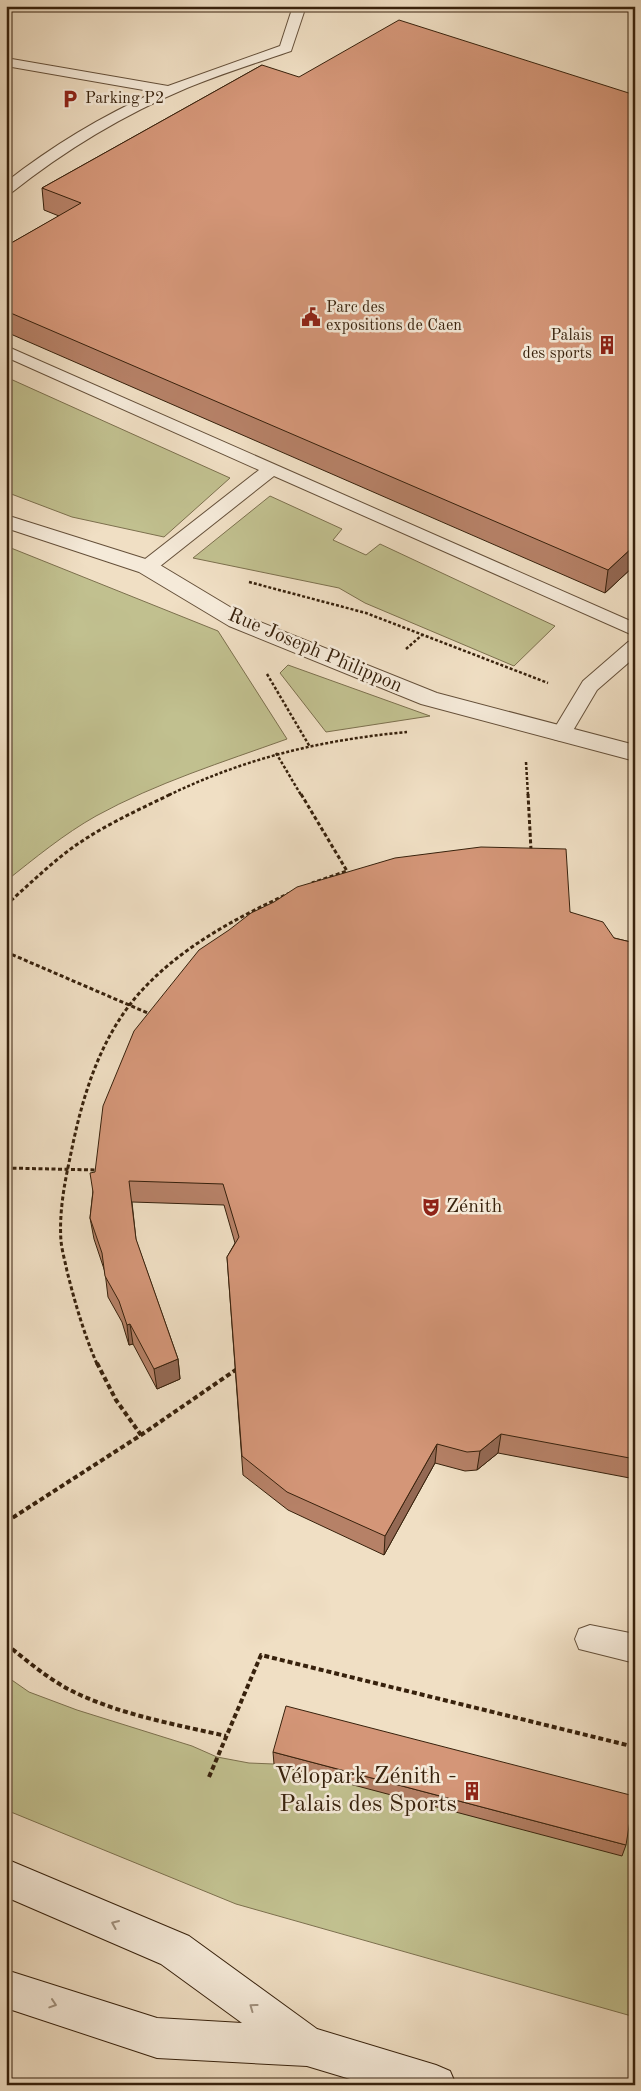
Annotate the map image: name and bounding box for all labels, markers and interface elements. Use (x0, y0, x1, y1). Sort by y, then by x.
parking icon: Parking P2 (59, 88, 81, 110)
place label: Parking P2 (85, 91, 164, 107)
place label: Parc des expositions de Caen (326, 300, 462, 334)
public building icon: Parc des expositions de Caen (300, 306, 322, 328)
place label: Palais des sports (523, 328, 592, 362)
building icon: Palais des sports (596, 334, 618, 356)
street label: Rue Joseph Philippon (225, 605, 405, 697)
theatre icon: Zénith (420, 1196, 442, 1218)
place label: Zénith (446, 1197, 502, 1217)
place label: Vélopark Zénith - Palais des Sports (275, 1765, 457, 1817)
building icon: Vélopark Zénith - Palais des Sports (461, 1780, 483, 1802)
one-way arrow (111, 1920, 120, 1930)
one-way arrow (48, 1998, 56, 2008)
one-way arrow (250, 2004, 259, 2013)

